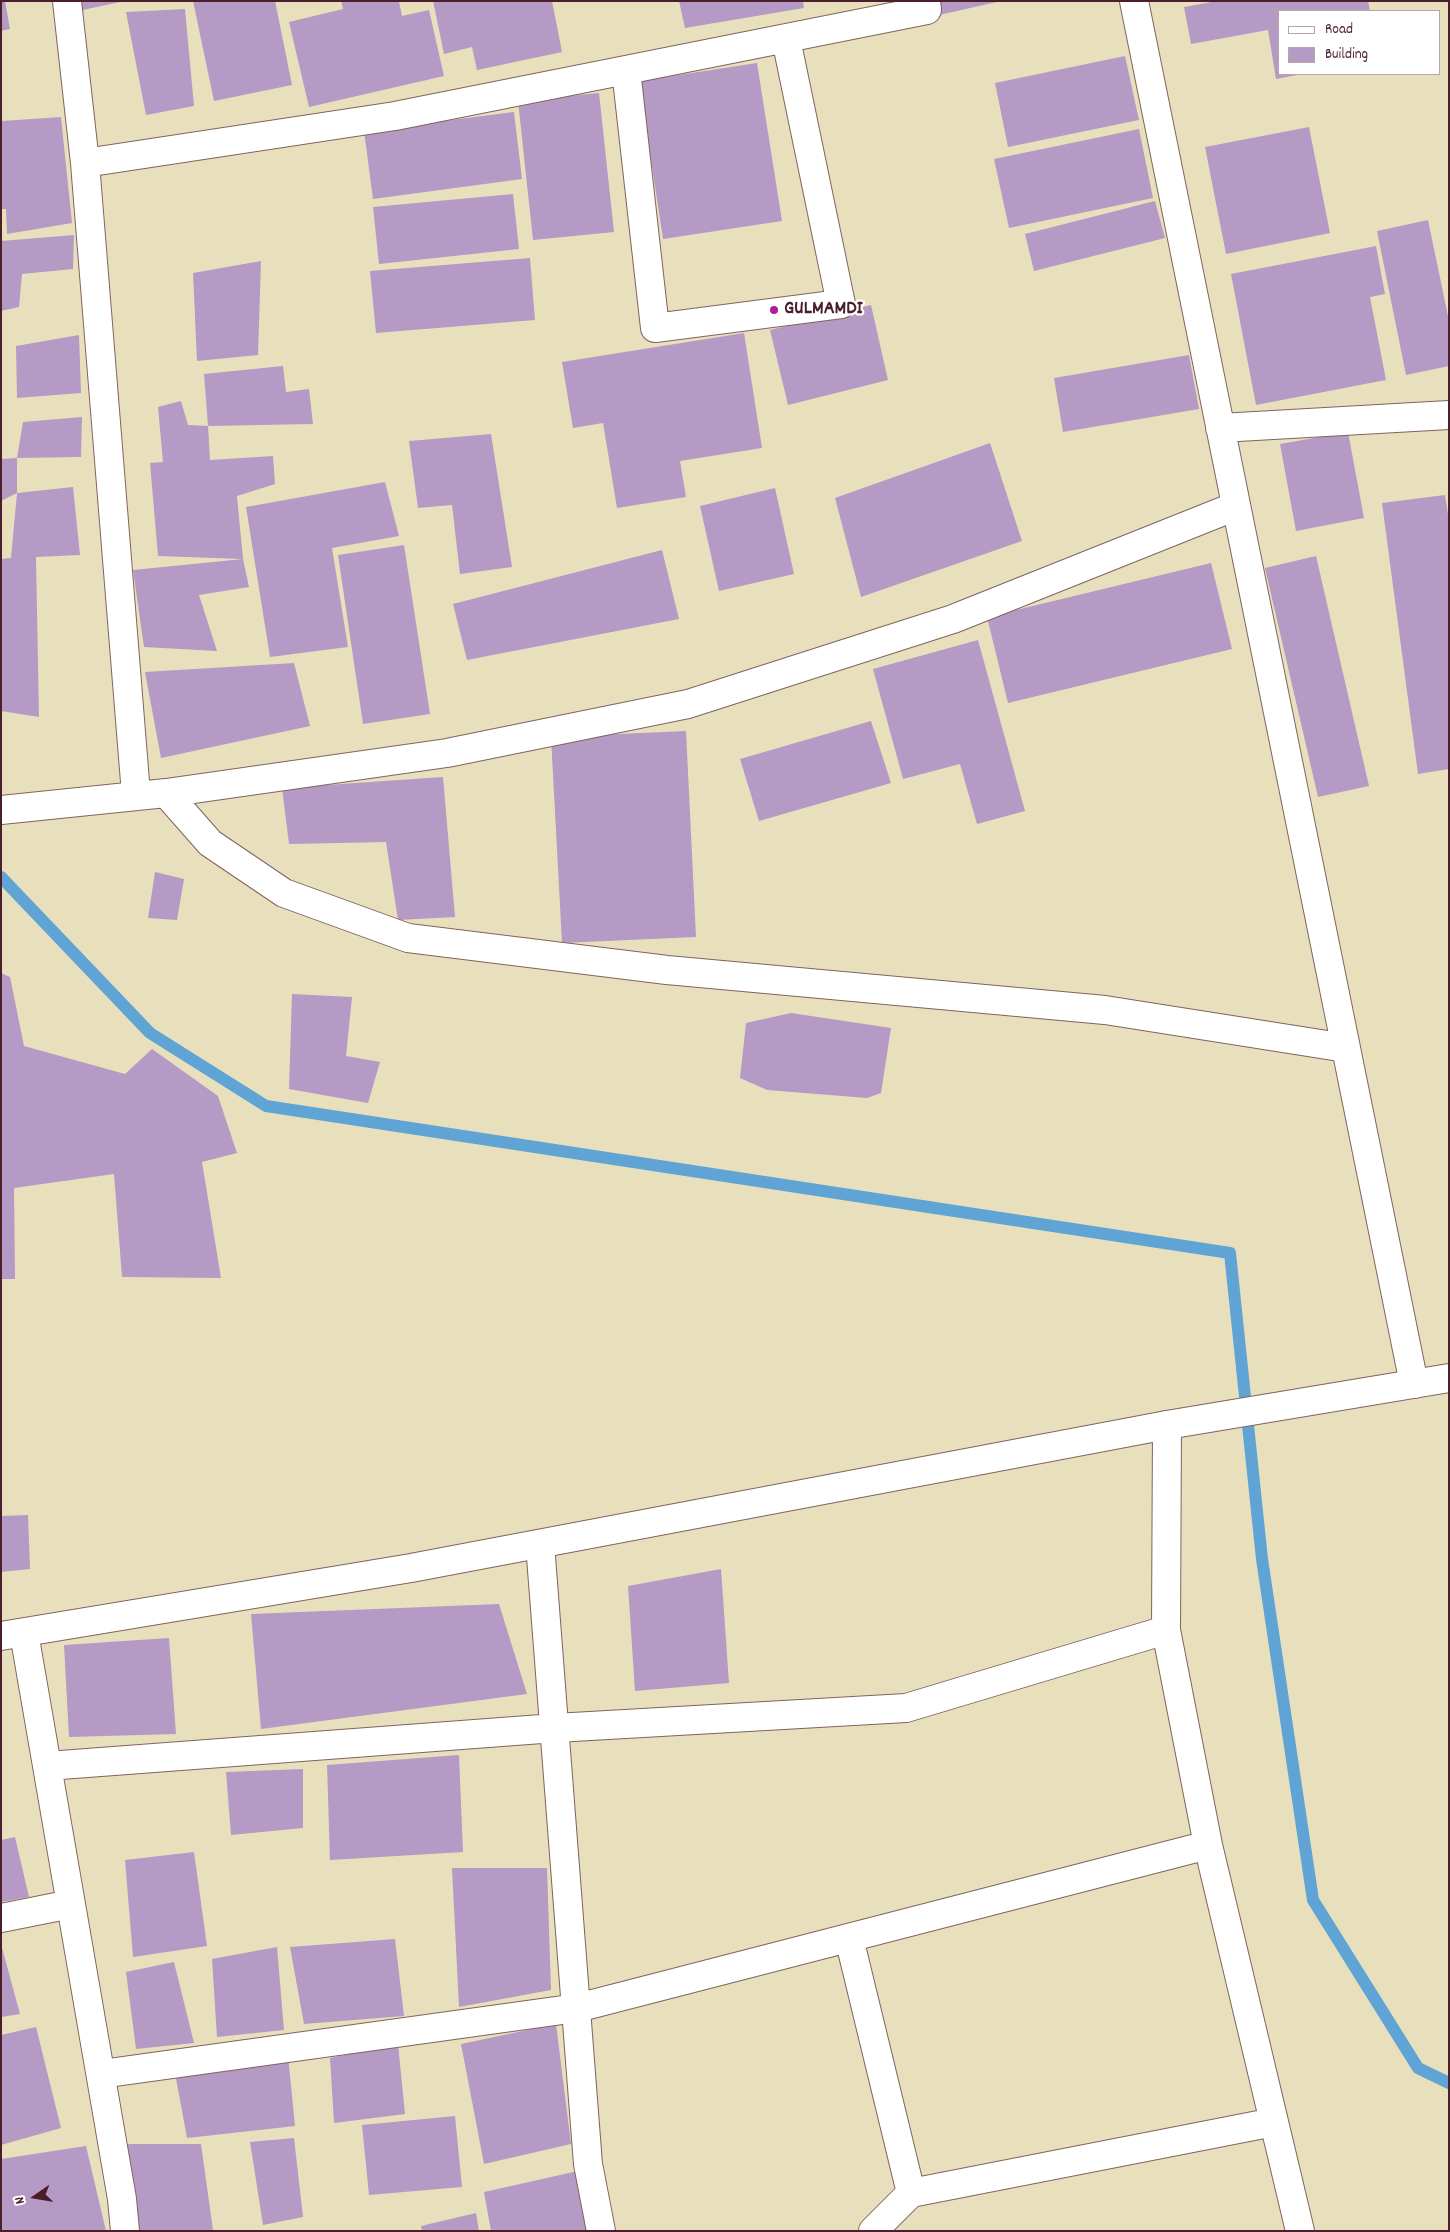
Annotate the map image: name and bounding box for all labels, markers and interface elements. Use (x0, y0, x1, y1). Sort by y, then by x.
legend (1278, 10, 1440, 75)
text: Road (1325, 19, 1353, 41)
text: Building (1325, 44, 1368, 66)
place label: GULMAMDI (784, 298, 863, 322)
marker: GULMAMDI (768, 304, 780, 316)
north arrow (10, 2172, 60, 2222)
text: N (10, 2195, 31, 2206)

